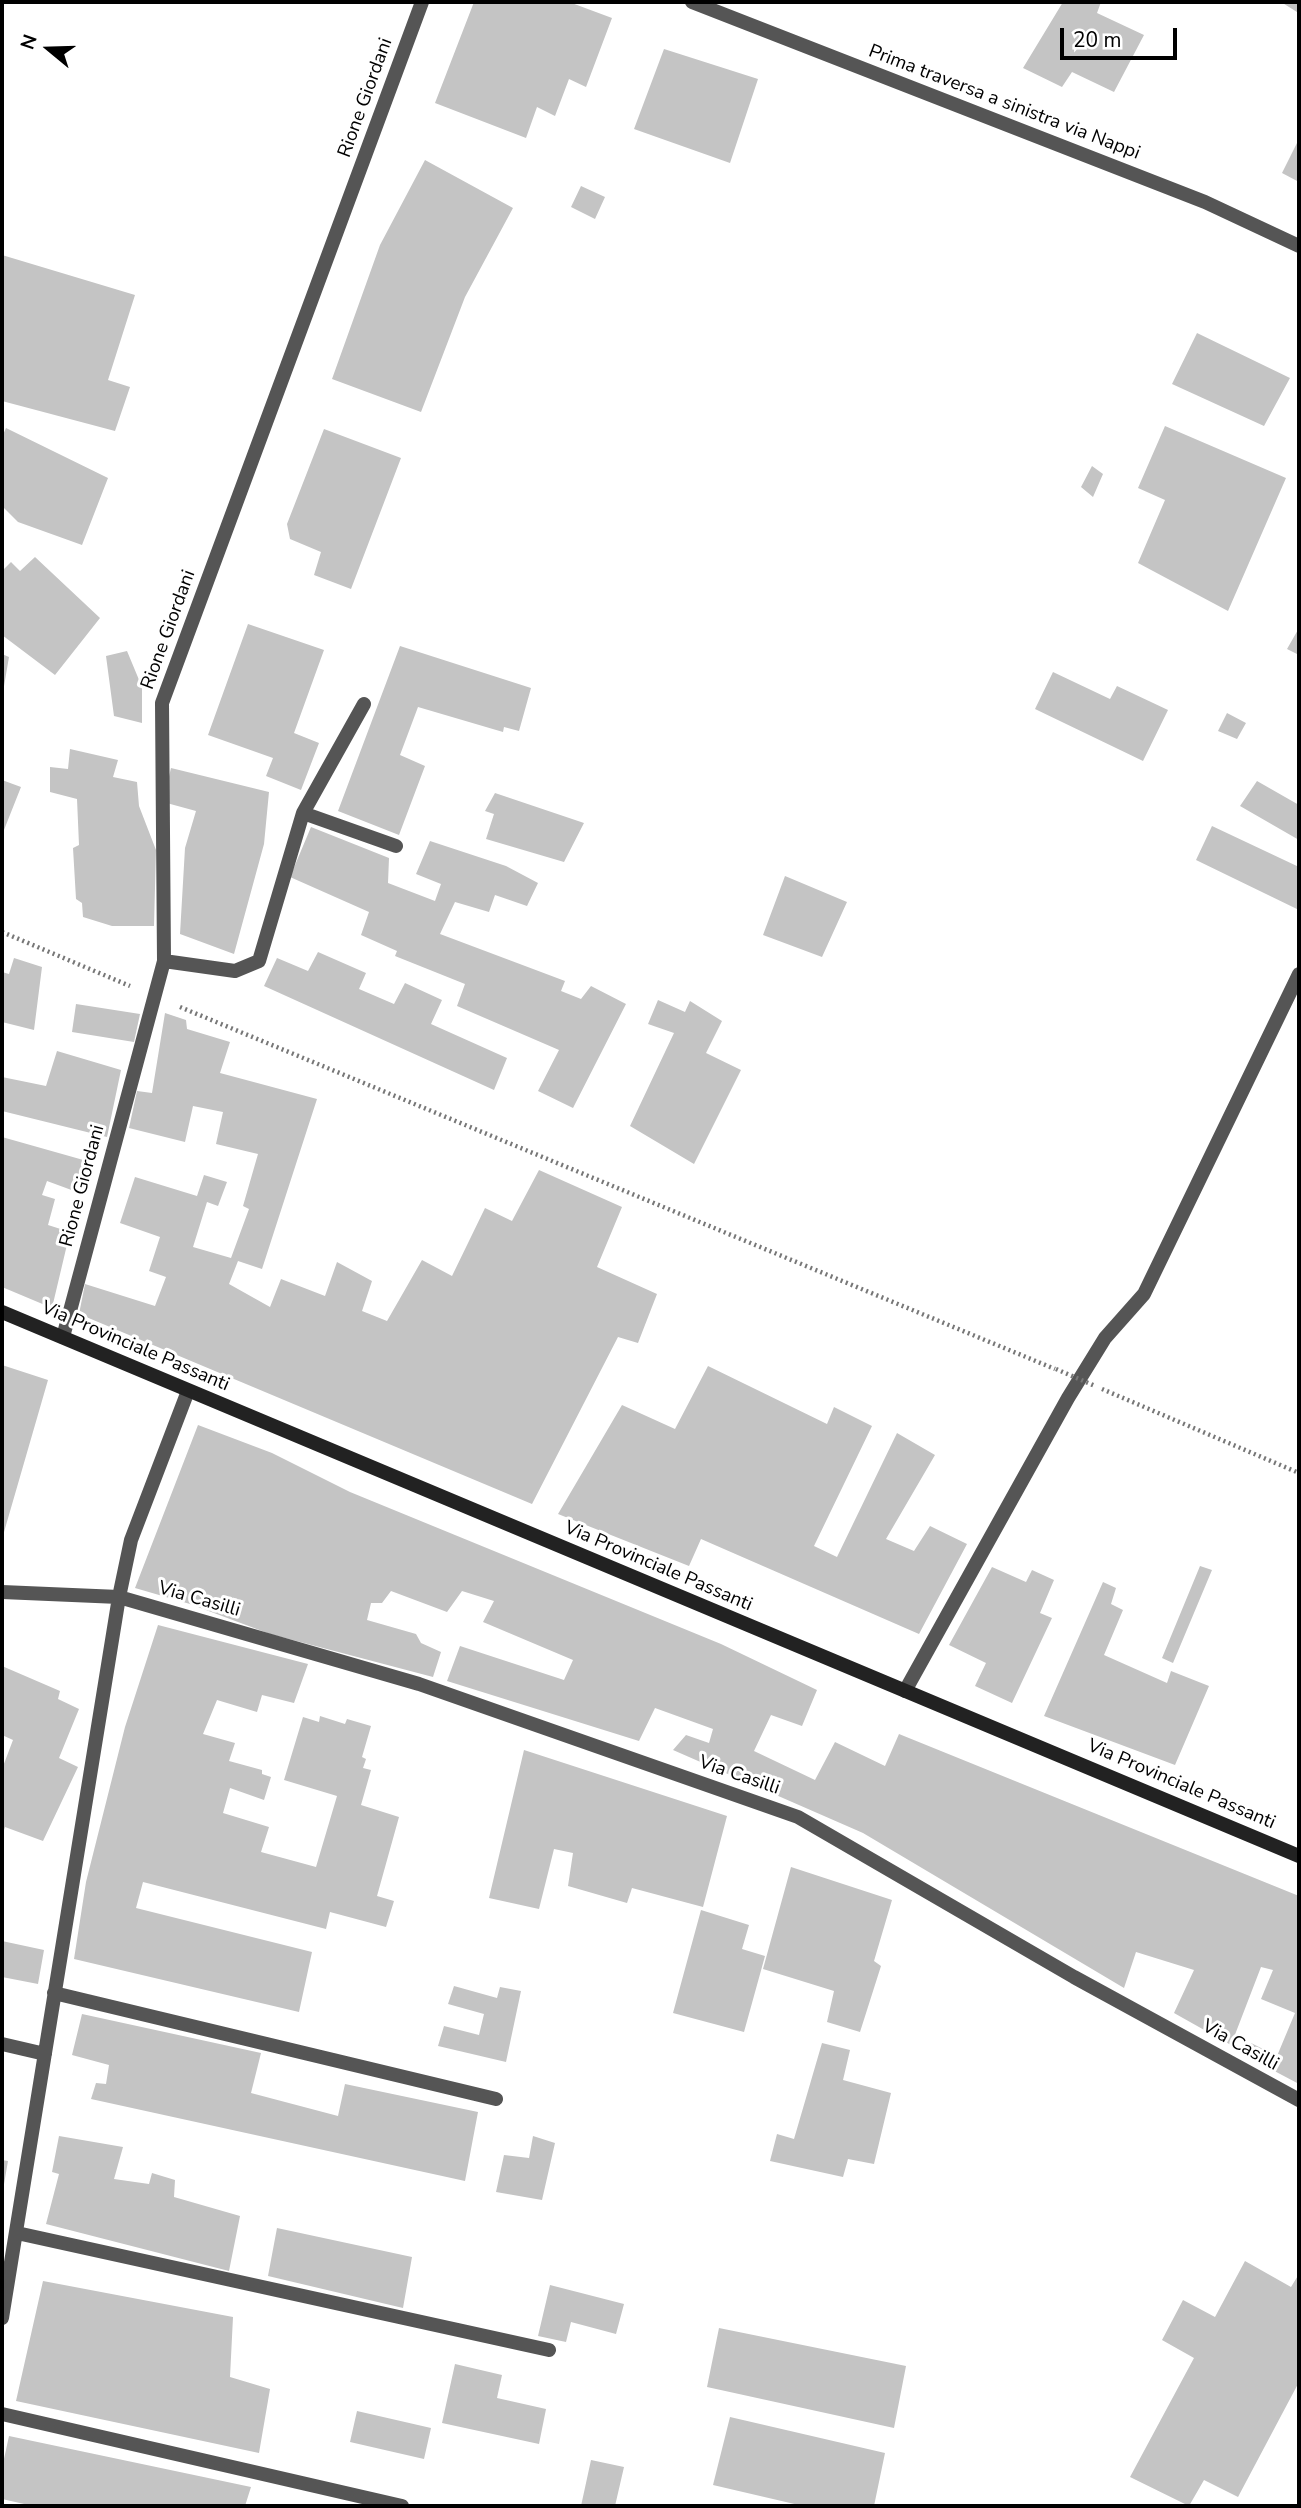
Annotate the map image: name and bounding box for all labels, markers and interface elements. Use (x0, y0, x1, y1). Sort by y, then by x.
north arrow (14, 14, 84, 84)
scale bar (1063, 14, 1180, 58)
text: 20 m (1073, 26, 1122, 54)
text: N (15, 31, 44, 53)
street label: Rione Giordani (334, 35, 398, 161)
street label: Prima traversa a sinistra via Nappi (865, 41, 1143, 165)
street label: Rione Giordani (137, 567, 201, 693)
street label: Rione Giordani (56, 1123, 110, 1249)
street label: Via Provinciale Passanti (38, 1297, 232, 1397)
street label: Via Provinciale Passanti (561, 1517, 755, 1617)
street label: Via Casilli (155, 1577, 243, 1623)
street label: Via Provinciale Passanti (1084, 1735, 1278, 1835)
street label: Via Casilli (695, 1752, 783, 1800)
street label: Via Casilli (1198, 2016, 1282, 2076)

